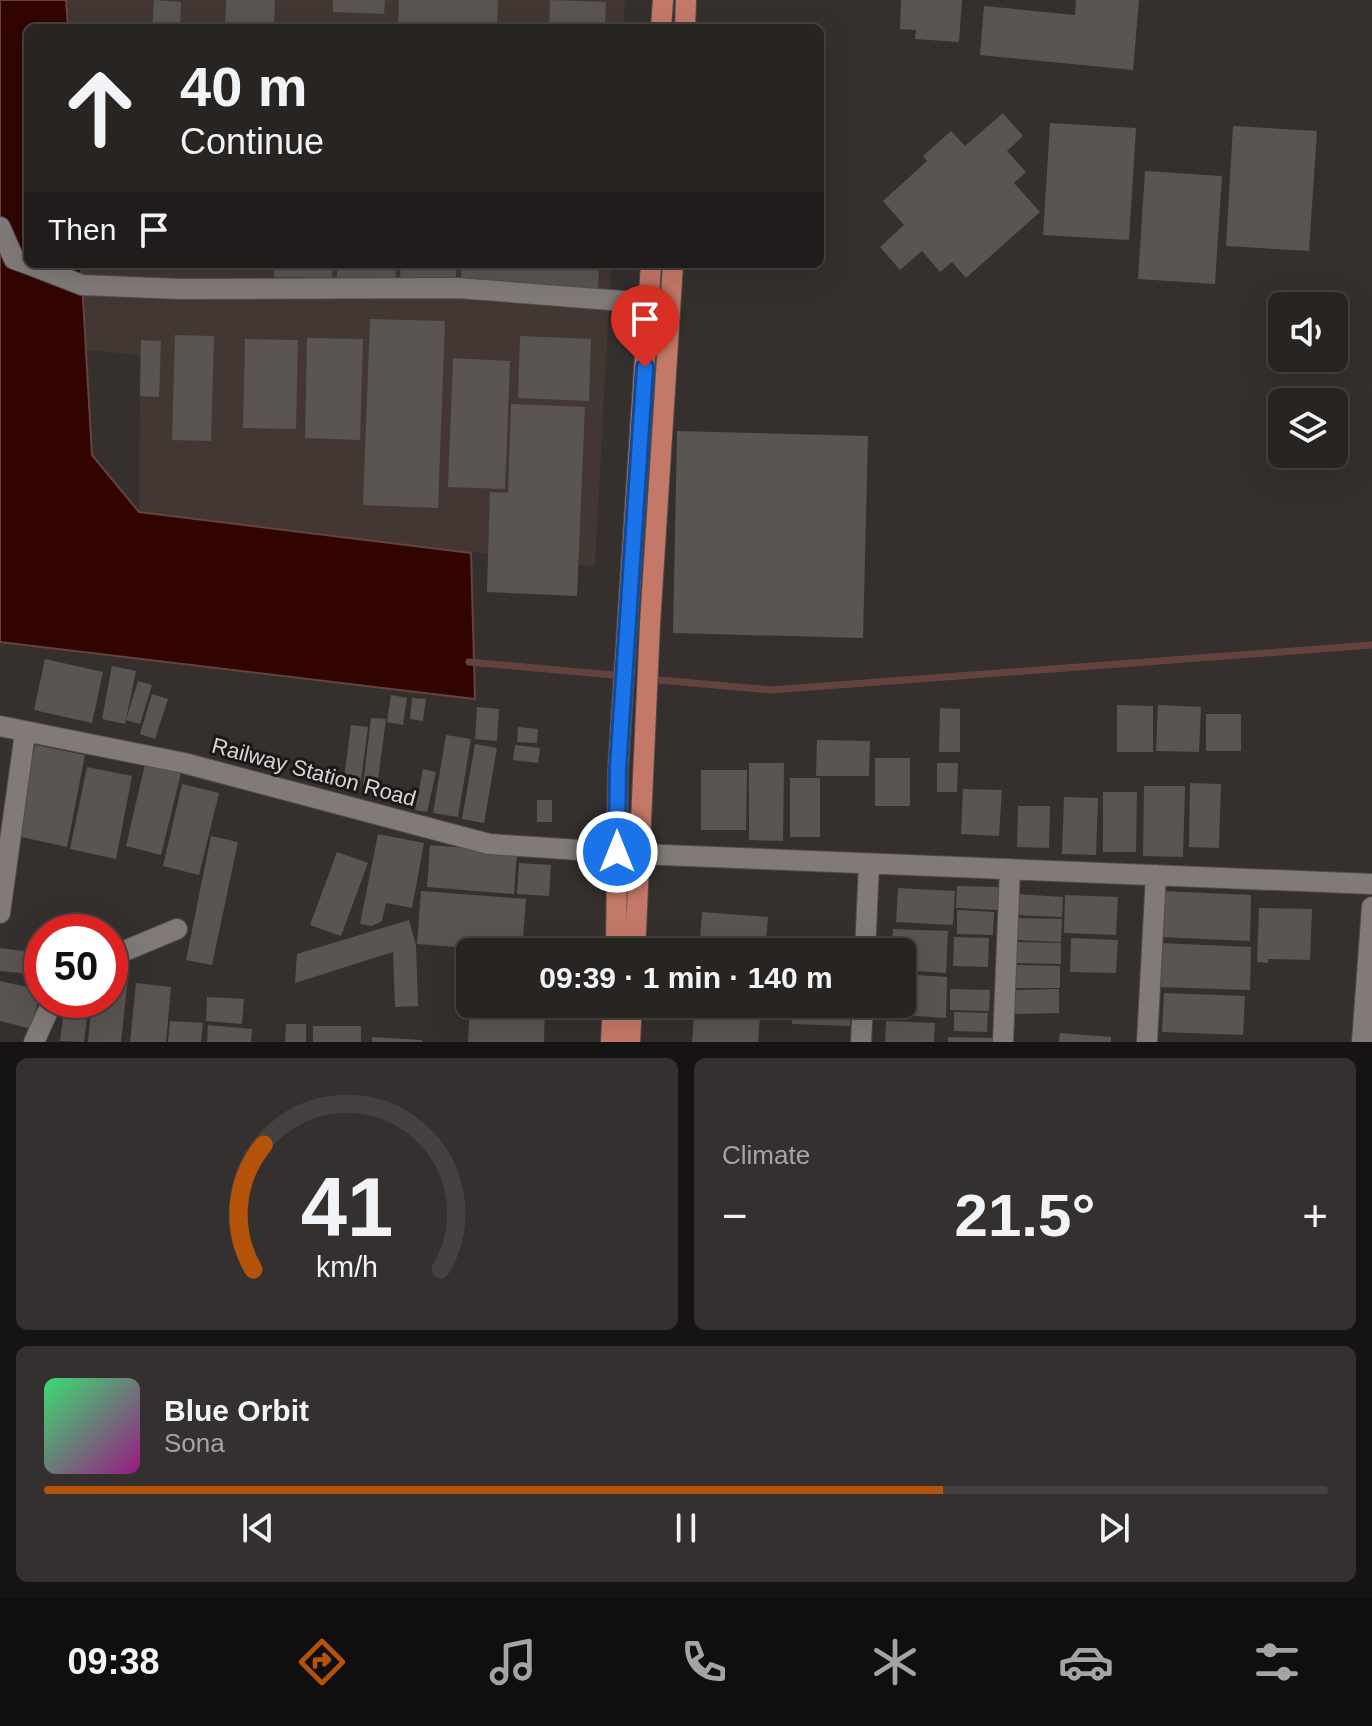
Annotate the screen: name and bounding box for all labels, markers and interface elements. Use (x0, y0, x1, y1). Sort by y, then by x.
text: 40 m (180, 55, 308, 118)
icon: ahead (48, 56, 152, 160)
text: Continue (180, 121, 324, 162)
icon: arrive (132, 208, 176, 252)
text: Then (48, 213, 116, 246)
pin (611, 285, 679, 367)
map controls (1268, 292, 1348, 468)
button: sound (1268, 292, 1348, 372)
icon: arrive (623, 297, 667, 341)
button: layers (1268, 388, 1348, 468)
street label: Railway Station Road (209, 733, 419, 811)
position arrow (575, 810, 659, 894)
speed limit sign: 50 (24, 914, 128, 1018)
text: 09:39 · 1 min · 140 m (539, 961, 833, 994)
text: Climate (722, 1140, 810, 1170)
text: 41 (301, 1161, 393, 1254)
text: 21.5° (955, 1182, 1095, 1249)
text: − (722, 1191, 748, 1240)
text: + (1302, 1191, 1328, 1240)
text: km/h (316, 1251, 378, 1283)
text: Blue Orbit (164, 1394, 309, 1427)
text: Sona (164, 1428, 225, 1458)
icon: previous (236, 1506, 280, 1550)
icon: pause (664, 1506, 708, 1550)
icon: next (1092, 1506, 1136, 1550)
icon: directions (294, 1634, 350, 1690)
icon: music (485, 1634, 541, 1690)
icon: phone (676, 1634, 732, 1690)
icon: climate (867, 1634, 923, 1690)
icon: car (1058, 1634, 1114, 1690)
icon: filters (1249, 1634, 1305, 1690)
text: 09:38 (67, 1641, 160, 1682)

